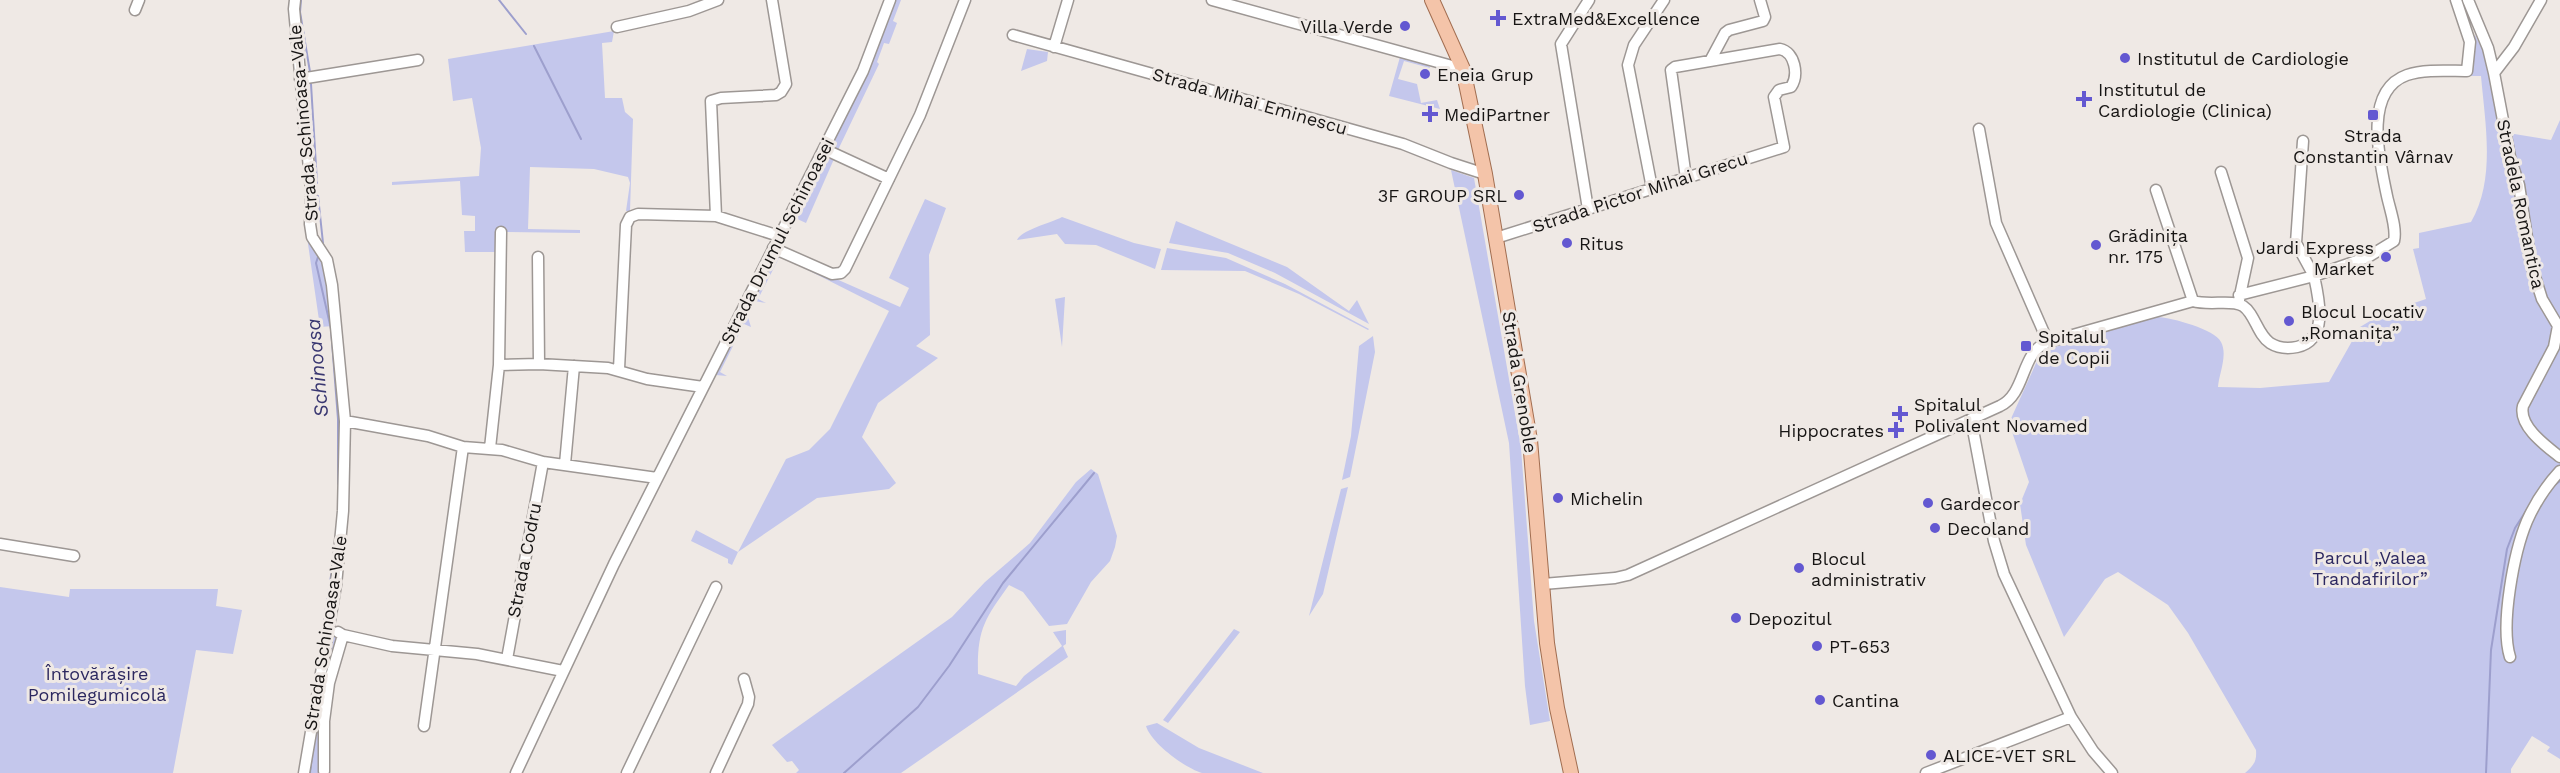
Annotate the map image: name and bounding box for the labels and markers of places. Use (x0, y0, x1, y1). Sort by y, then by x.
place label: ExtraMed&Excellence (1512, 8, 1700, 29)
marker: ExtraMed&Excellence (1489, 9, 1507, 27)
place label: Villa Verde (1300, 16, 1393, 37)
marker: Villa Verde (1398, 19, 1412, 33)
place label: Institutul de Cardiologie (2137, 48, 2349, 69)
marker: Institutul de Cardiologie (2118, 51, 2132, 65)
place label: Eneia Grup (1437, 64, 1533, 85)
marker: Eneia Grup (1418, 67, 1432, 81)
place label: Institutul de Cardiologie (Clinica) (2098, 79, 2272, 121)
marker: Institutul de Cardiologie (Clinica) (2075, 90, 2093, 108)
place label: MediPartner (1444, 104, 1550, 125)
marker: MediPartner (1421, 105, 1439, 123)
marker: Strada Constantin Vârnav (2366, 108, 2380, 122)
place label: Strada Constantin Vârnav (2293, 125, 2454, 167)
place label: 3F GROUP SRL (1378, 185, 1507, 206)
marker: 3F GROUP SRL (1512, 188, 1526, 202)
place label: Grădinița nr. 175 (2108, 225, 2188, 267)
place label: Ritus (1579, 233, 1624, 254)
marker: Ritus (1560, 236, 1574, 250)
place label: Jardi Express Market (2256, 237, 2374, 279)
marker: Grădinița nr. 175 (2089, 238, 2103, 252)
marker: Jardi Express Market (2379, 250, 2393, 264)
place label: Blocul Locativ „Romanița” (2301, 301, 2425, 343)
marker: Blocul Locativ „Romanița” (2282, 314, 2296, 328)
place label: Spitalul de Copii (2038, 326, 2110, 368)
marker: Spitalul de Copii (2019, 339, 2033, 353)
place label: Spitalul Polivalent Novamed (1914, 394, 2088, 436)
marker: Spitalul Polivalent Novamed (1891, 405, 1909, 423)
place label: Hippocrates (1778, 420, 1884, 441)
marker: Hippocrates (1889, 423, 1903, 437)
place label: Michelin (1570, 488, 1643, 509)
marker: Michelin (1551, 491, 1565, 505)
place label: Gardecor (1940, 493, 2020, 514)
marker: Gardecor (1921, 496, 1935, 510)
place label: Decoland (1947, 518, 2029, 539)
marker: Decoland (1928, 521, 1942, 535)
place label: Blocul administrativ (1811, 548, 1927, 590)
marker: Blocul administrativ (1792, 561, 1806, 575)
place label: Depozitul (1748, 608, 1832, 629)
marker: Depozitul (1729, 611, 1743, 625)
place label: PT-653 (1829, 636, 1890, 657)
marker: PT-653 (1810, 639, 1824, 653)
place label: Cantina (1832, 690, 1899, 711)
marker: Cantina (1813, 693, 1827, 707)
place label: ALICE-VET SRL (1943, 745, 2076, 766)
marker: ALICE-VET SRL (1924, 748, 1938, 762)

